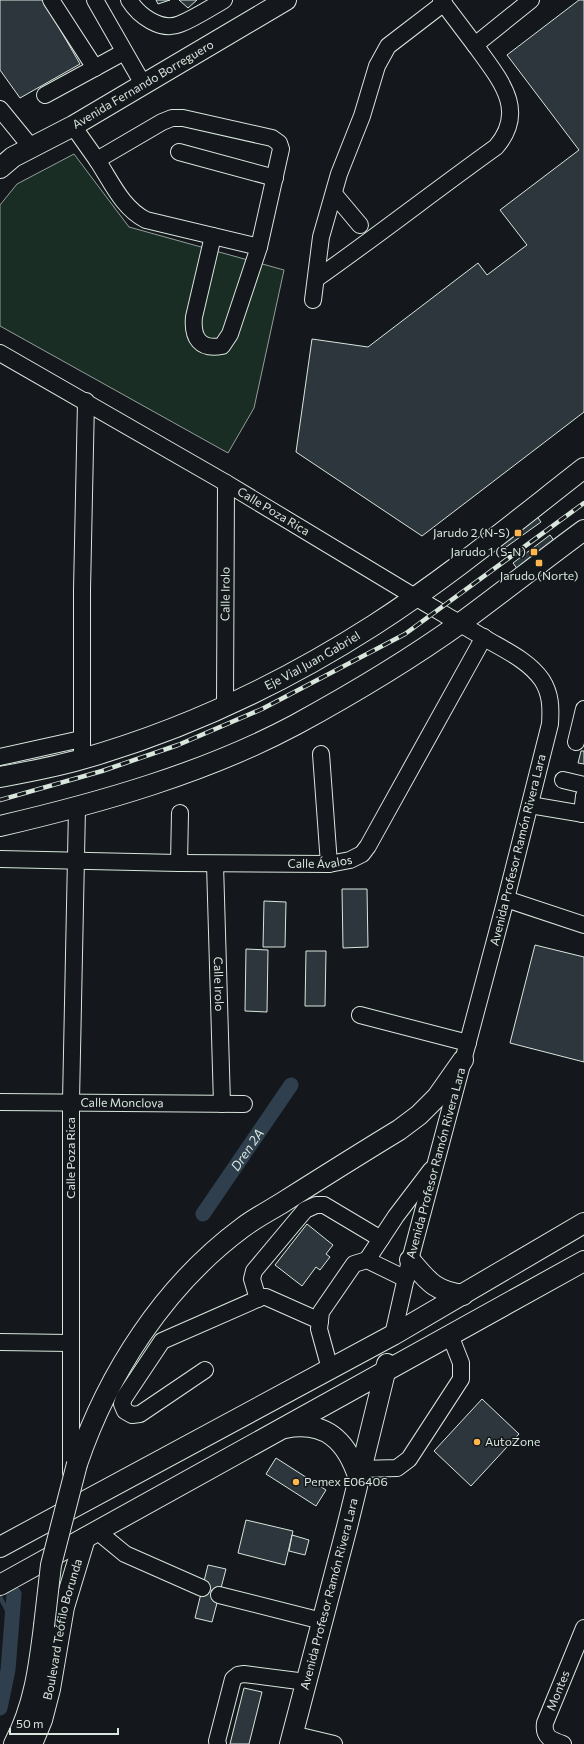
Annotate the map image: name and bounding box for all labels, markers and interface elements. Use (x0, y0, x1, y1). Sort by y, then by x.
street label: Avenida Fernando Borreguero (69, 36, 216, 131)
street label: Calle Poza Rica (235, 484, 312, 538)
place label: Jarudo 2 (N-S) (433, 525, 510, 540)
marker: Jarudo 2 (N-S) (513, 528, 523, 538)
place label: Jarudo 1 (S-N) (451, 544, 526, 559)
marker: Jarudo 1 (S-N) (529, 547, 539, 557)
marker: Jarudo (Norte) (534, 558, 544, 568)
street label: Calle Irolo (217, 567, 232, 621)
place label: Jarudo (Norte) (500, 568, 578, 583)
street label: Eje Vial Juan Gabriel (262, 628, 362, 692)
street label: Avenida Profesor Ramón Rivera Lara (486, 752, 548, 947)
street label: Calle Ávalos (287, 852, 353, 870)
street label: Calle Irolo (212, 956, 227, 1011)
street label: Avenida Profesor Ramón Rivera Lara (403, 1066, 467, 1260)
street label: Calle Monclova (80, 1095, 164, 1109)
street label: Calle Poza Rica (63, 1117, 77, 1199)
water label: Dren 2A (227, 1125, 267, 1174)
place label: AutoZone (485, 1434, 540, 1448)
marker: AutoZone (472, 1437, 482, 1447)
place label: Pemex E06406 (304, 1474, 388, 1488)
marker: Pemex E06406 (291, 1477, 301, 1487)
street label: Avenida Profesor Ramón Rivera Lara (297, 1497, 360, 1691)
street label: Boulevard Teófilo Borunda (39, 1557, 84, 1701)
street label: Montes (543, 1668, 572, 1713)
scale bar (10, 1710, 118, 1736)
text: 50 m (16, 1716, 44, 1730)

